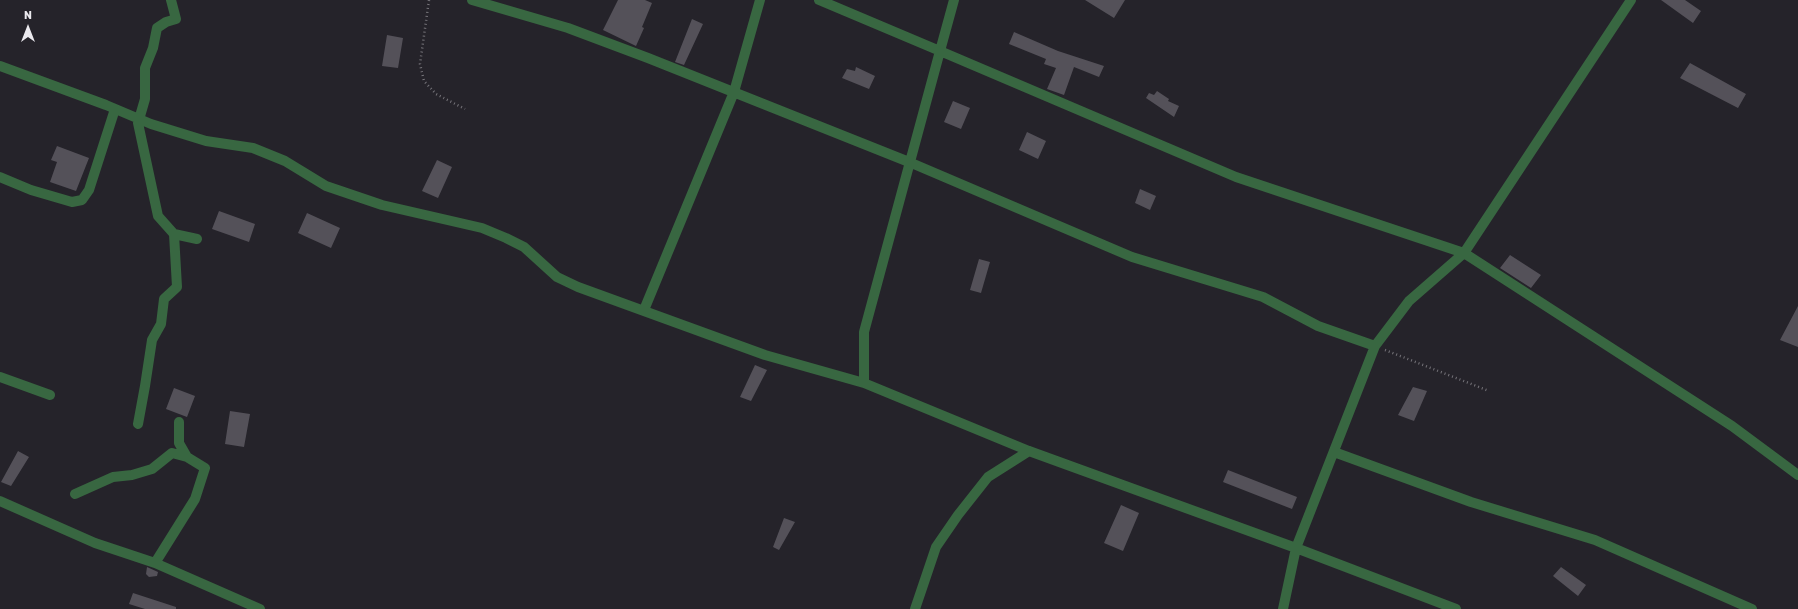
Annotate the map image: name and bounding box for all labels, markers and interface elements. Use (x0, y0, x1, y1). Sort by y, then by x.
north arrow (8, 8, 48, 48)
text: N (24, 9, 32, 22)

